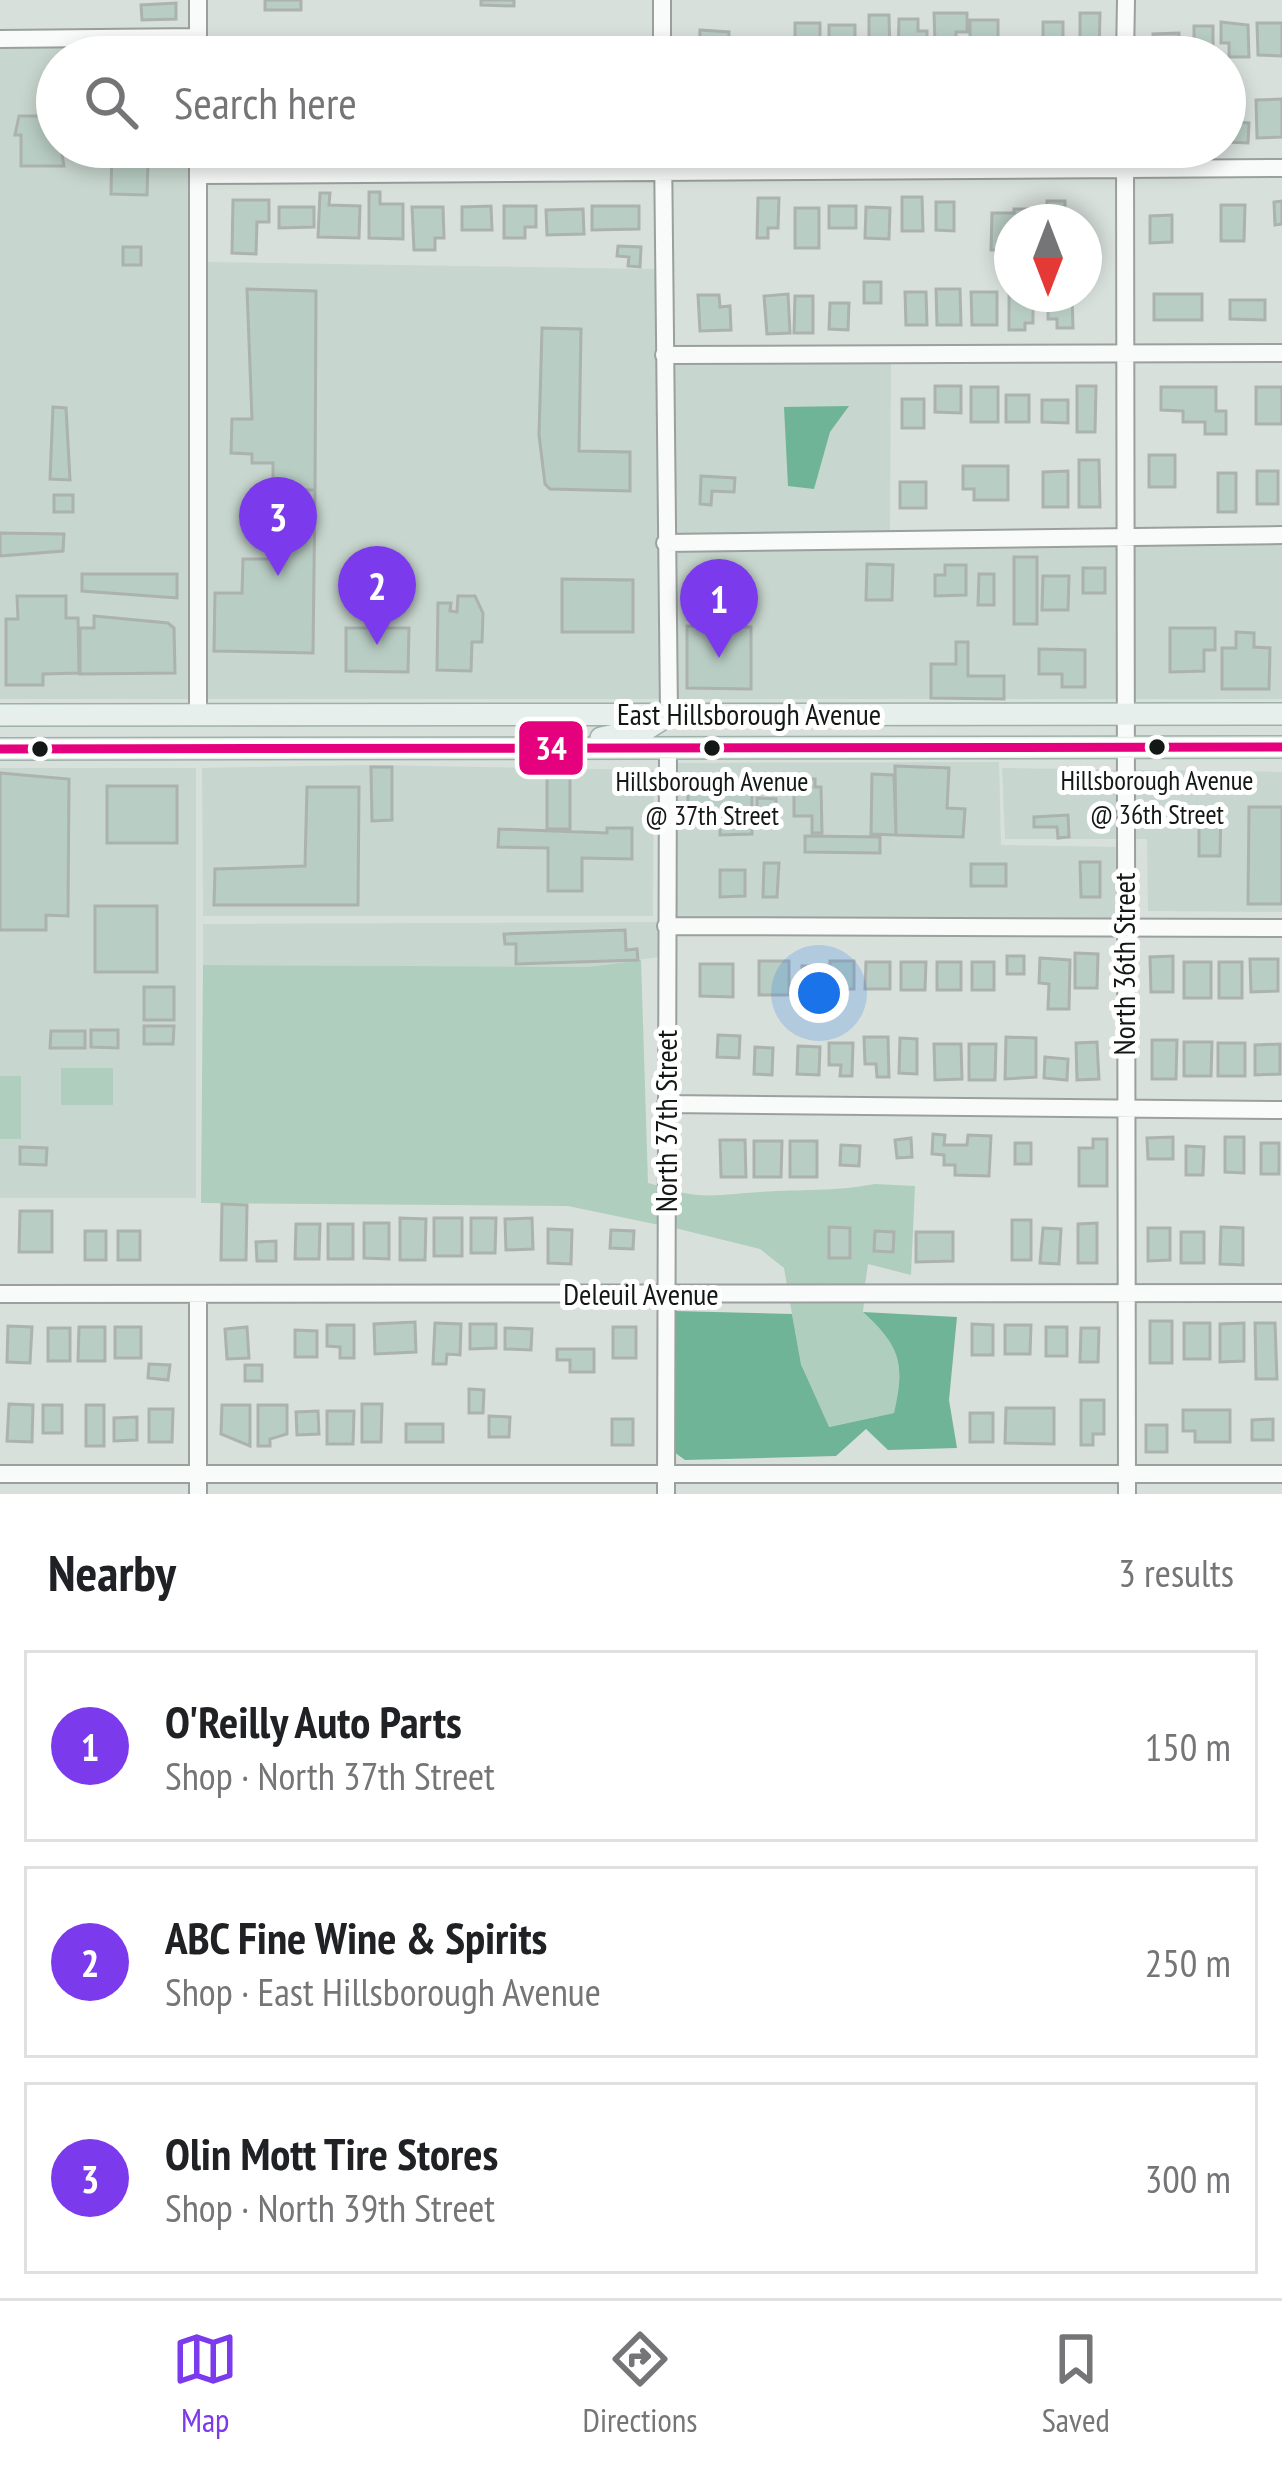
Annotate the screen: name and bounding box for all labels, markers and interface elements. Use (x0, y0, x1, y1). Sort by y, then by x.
search box (36, 36, 1246, 168)
icon: search (78, 69, 144, 135)
text: Search here (174, 73, 357, 131)
north arrow (994, 204, 1102, 312)
pin: 3 (239, 477, 317, 576)
pin: 2 (338, 546, 416, 645)
pin: 1 (680, 559, 758, 658)
street label: East Hillsborough Avenue (617, 694, 881, 733)
line badge: 34 (517, 719, 585, 777)
text: 34 (535, 726, 567, 769)
marker: Hillsborough Avenue @ 36th Street (1146, 736, 1168, 758)
marker: Hillsborough Avenue @ 37th Street (701, 737, 723, 759)
unlabelled marker (29, 738, 51, 760)
place label: Hillsborough Avenue @ 36th Street (1060, 763, 1254, 831)
place label: Hillsborough Avenue @ 37th Street (615, 764, 809, 832)
street label: North 36th Street (1104, 872, 1143, 1055)
your location (789, 963, 849, 1023)
street label: North 37th Street (646, 1029, 685, 1212)
street label: Deleuil Avenue (563, 1274, 719, 1313)
text: Nearby (48, 1539, 176, 1605)
text: 3 results (1118, 1547, 1234, 1598)
text: O'Reilly Auto Parts (165, 1692, 462, 1750)
text: 1 (81, 1721, 99, 1772)
text: 150 m (1145, 1721, 1231, 1772)
text: Shop · North 37th Street (165, 1750, 495, 1801)
text: ABC Fine Wine & Spirits (165, 1908, 547, 1966)
text: 2 (81, 1937, 99, 1988)
text: 250 m (1145, 1937, 1231, 1988)
text: Shop · East Hillsborough Avenue (165, 1966, 601, 2017)
text: Olin Mott Tire Stores (165, 2124, 498, 2182)
text: 3 (81, 2153, 99, 2204)
text: 300 m (1145, 2153, 1231, 2204)
text: Shop · North 39th Street (165, 2182, 495, 2233)
tab: Map (172, 2326, 238, 2441)
tab: Directions (583, 2326, 697, 2441)
tab: Saved (1042, 2326, 1110, 2441)

